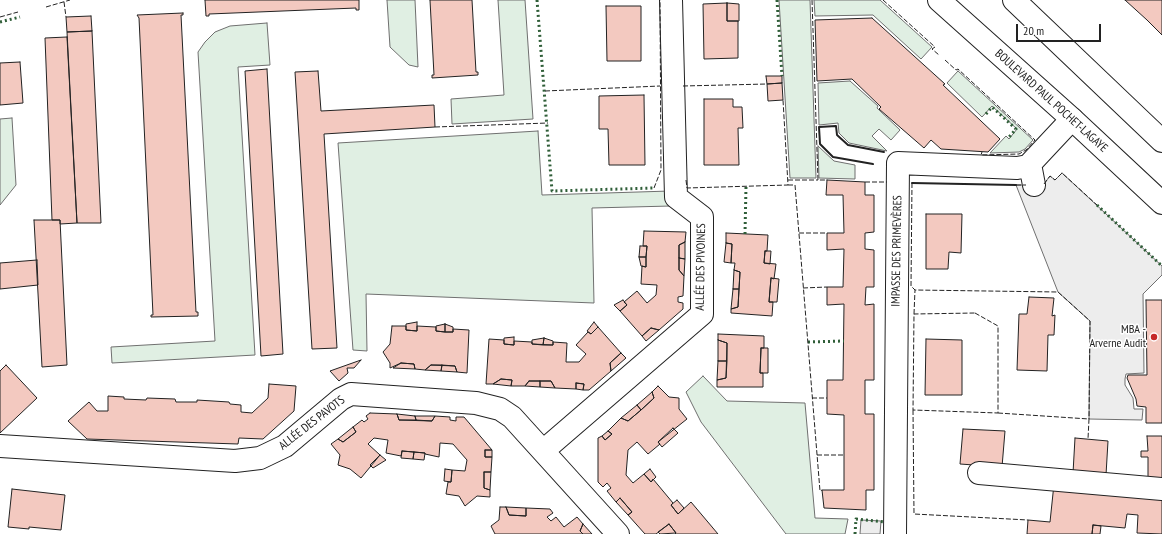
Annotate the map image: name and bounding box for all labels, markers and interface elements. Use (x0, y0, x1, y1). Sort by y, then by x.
scale bar (1018, 16, 1103, 42)
text: 20 m (1023, 23, 1044, 38)
street label: BOULEVARD PAUL POCHET-LAGAYE (992, 47, 1110, 155)
street label: IMPASSE DES PRIMEVÈRES (889, 195, 905, 307)
street label: ALLÉE DES PIVOINES (693, 223, 709, 311)
place label: MBA - Arverne Audit (1089, 323, 1146, 351)
marker: MBA - Arverne Audit (1149, 332, 1159, 342)
street label: ALLÉE DES PAVOTS (276, 393, 348, 453)

